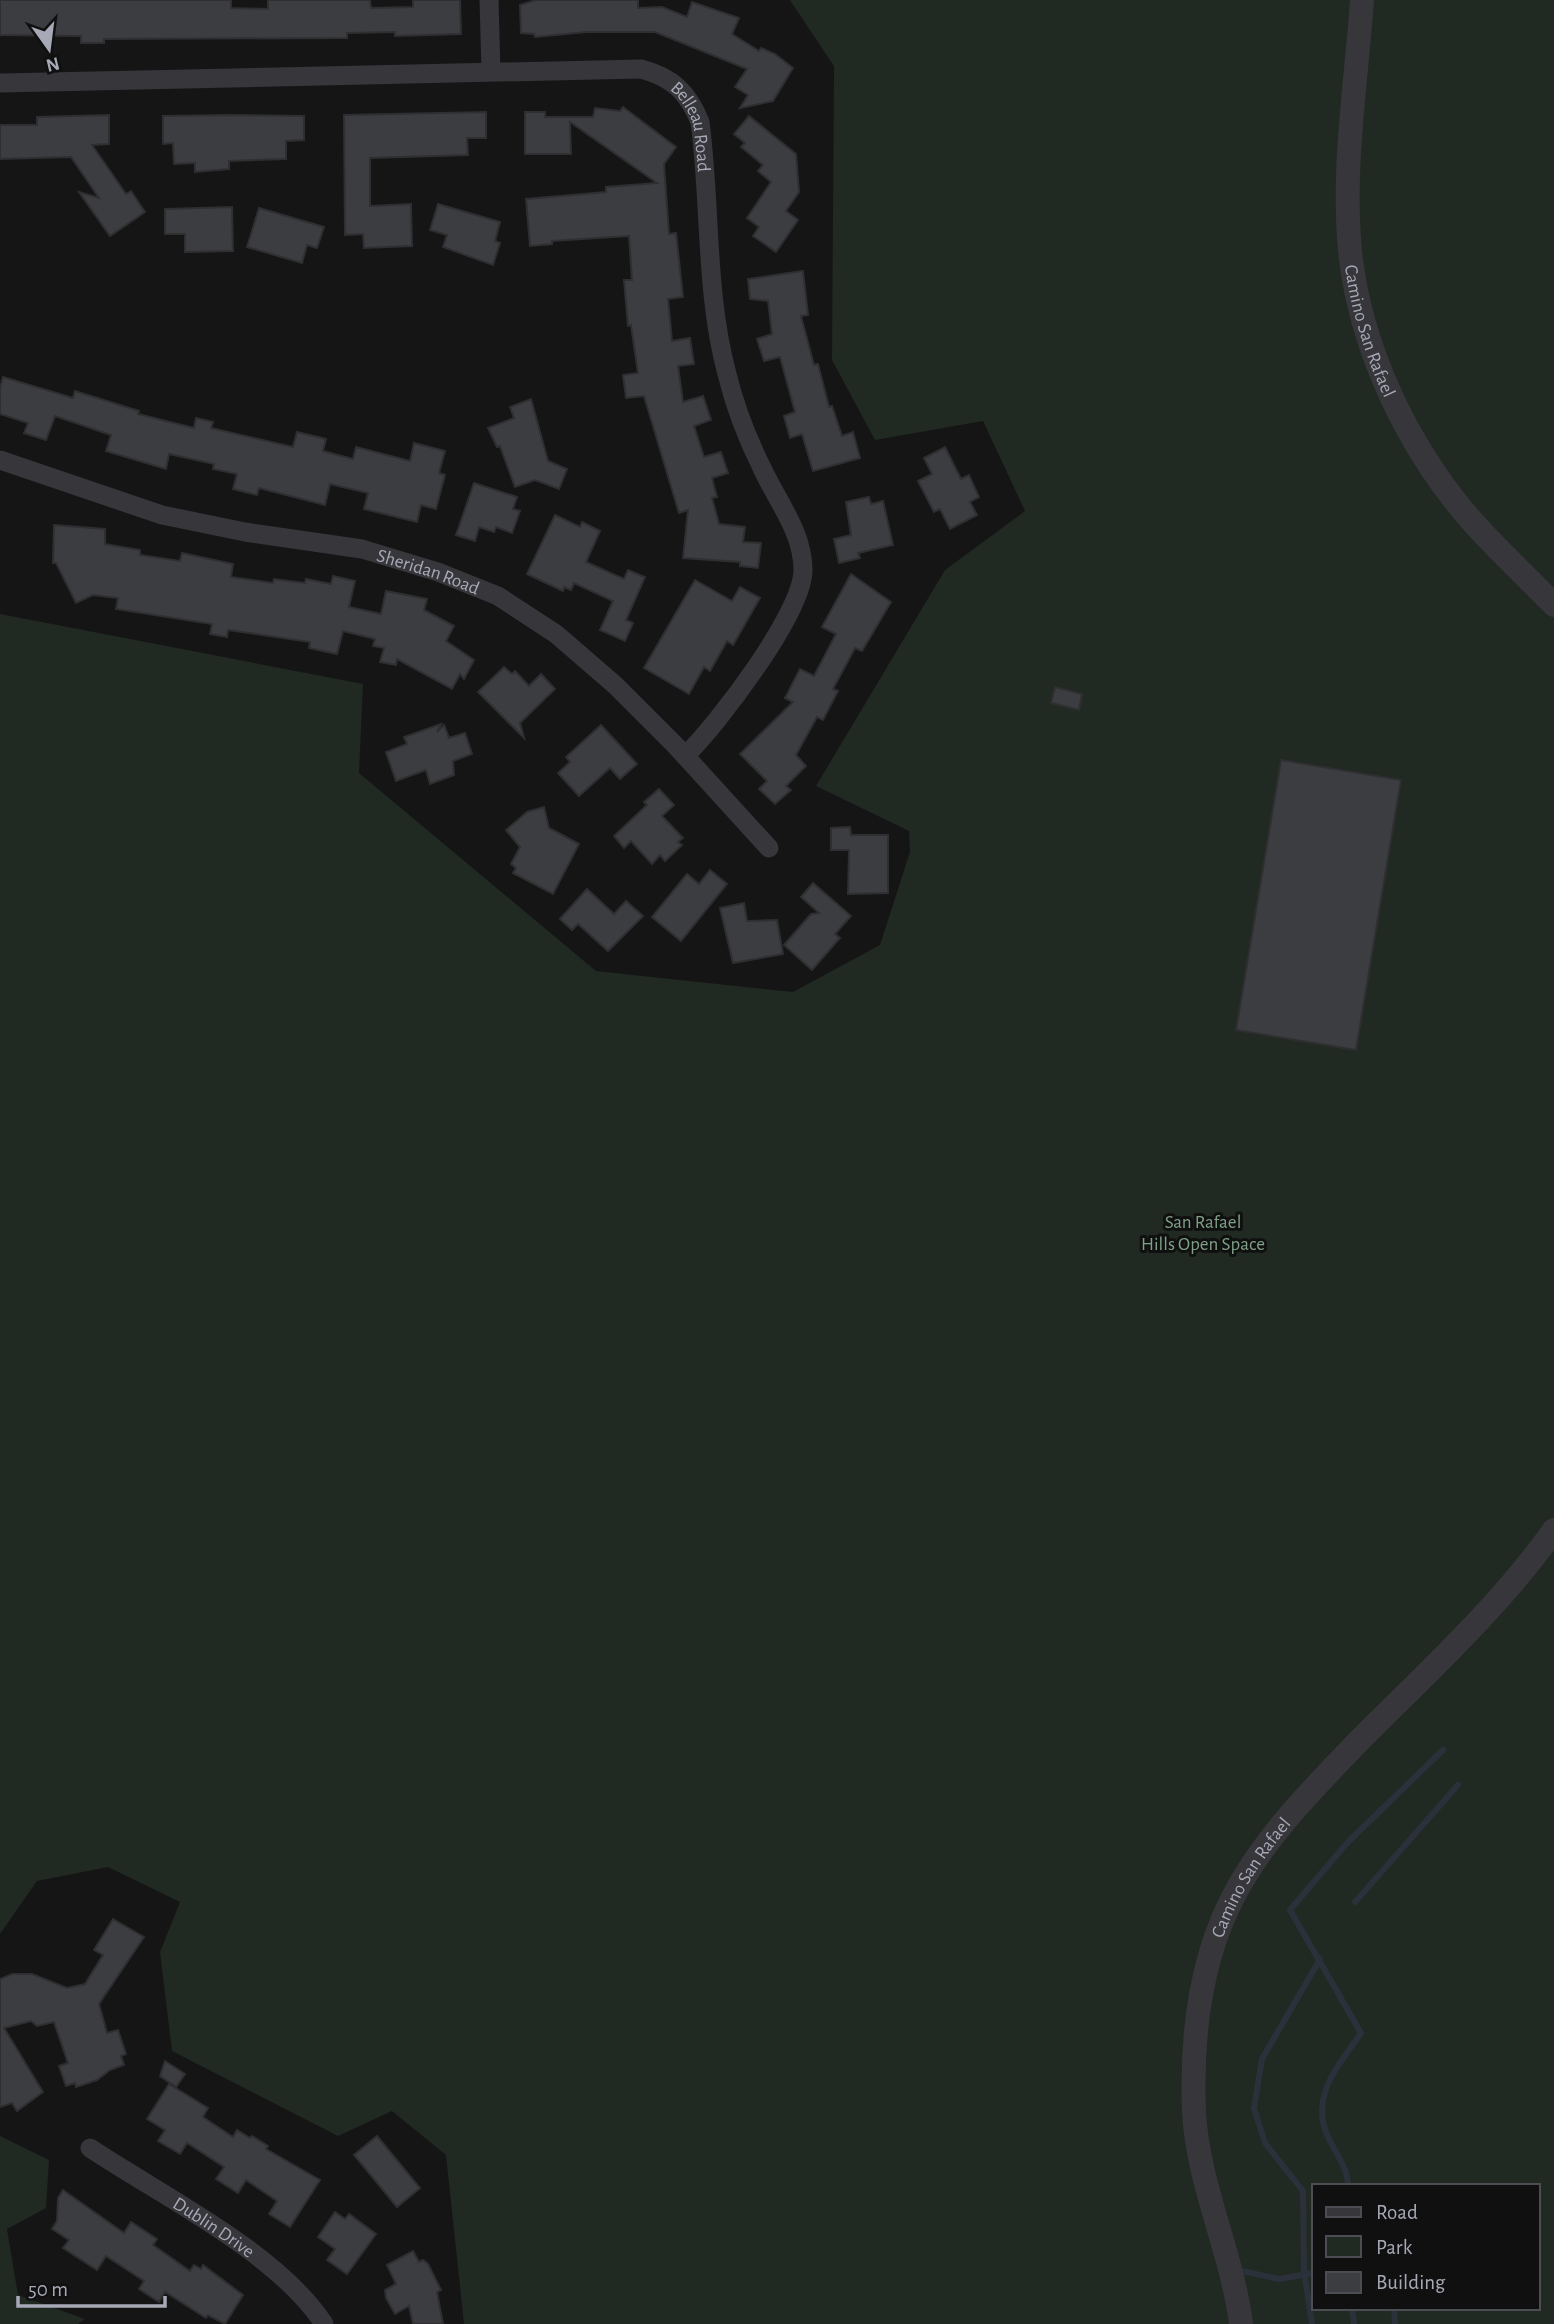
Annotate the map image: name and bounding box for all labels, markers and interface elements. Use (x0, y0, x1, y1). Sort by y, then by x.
north arrow (14, 14, 84, 84)
text: N (44, 53, 61, 75)
street label: Belleau Road (667, 78, 713, 173)
street label: Camino San Rafael (1341, 263, 1398, 400)
street label: Sheridan Road (374, 546, 482, 599)
park label: San Rafael Hills Open Space (1141, 1213, 1265, 1254)
street label: Camino San Rafael (1208, 1814, 1295, 1940)
legend (1312, 2184, 1540, 2310)
street label: Dublin Drive (169, 2194, 258, 2262)
text: Road (1376, 2202, 1418, 2223)
text: Park (1376, 2237, 1413, 2258)
scale bar (18, 2264, 164, 2308)
text: Building (1376, 2272, 1446, 2293)
text: 50 m (28, 2279, 68, 2300)

